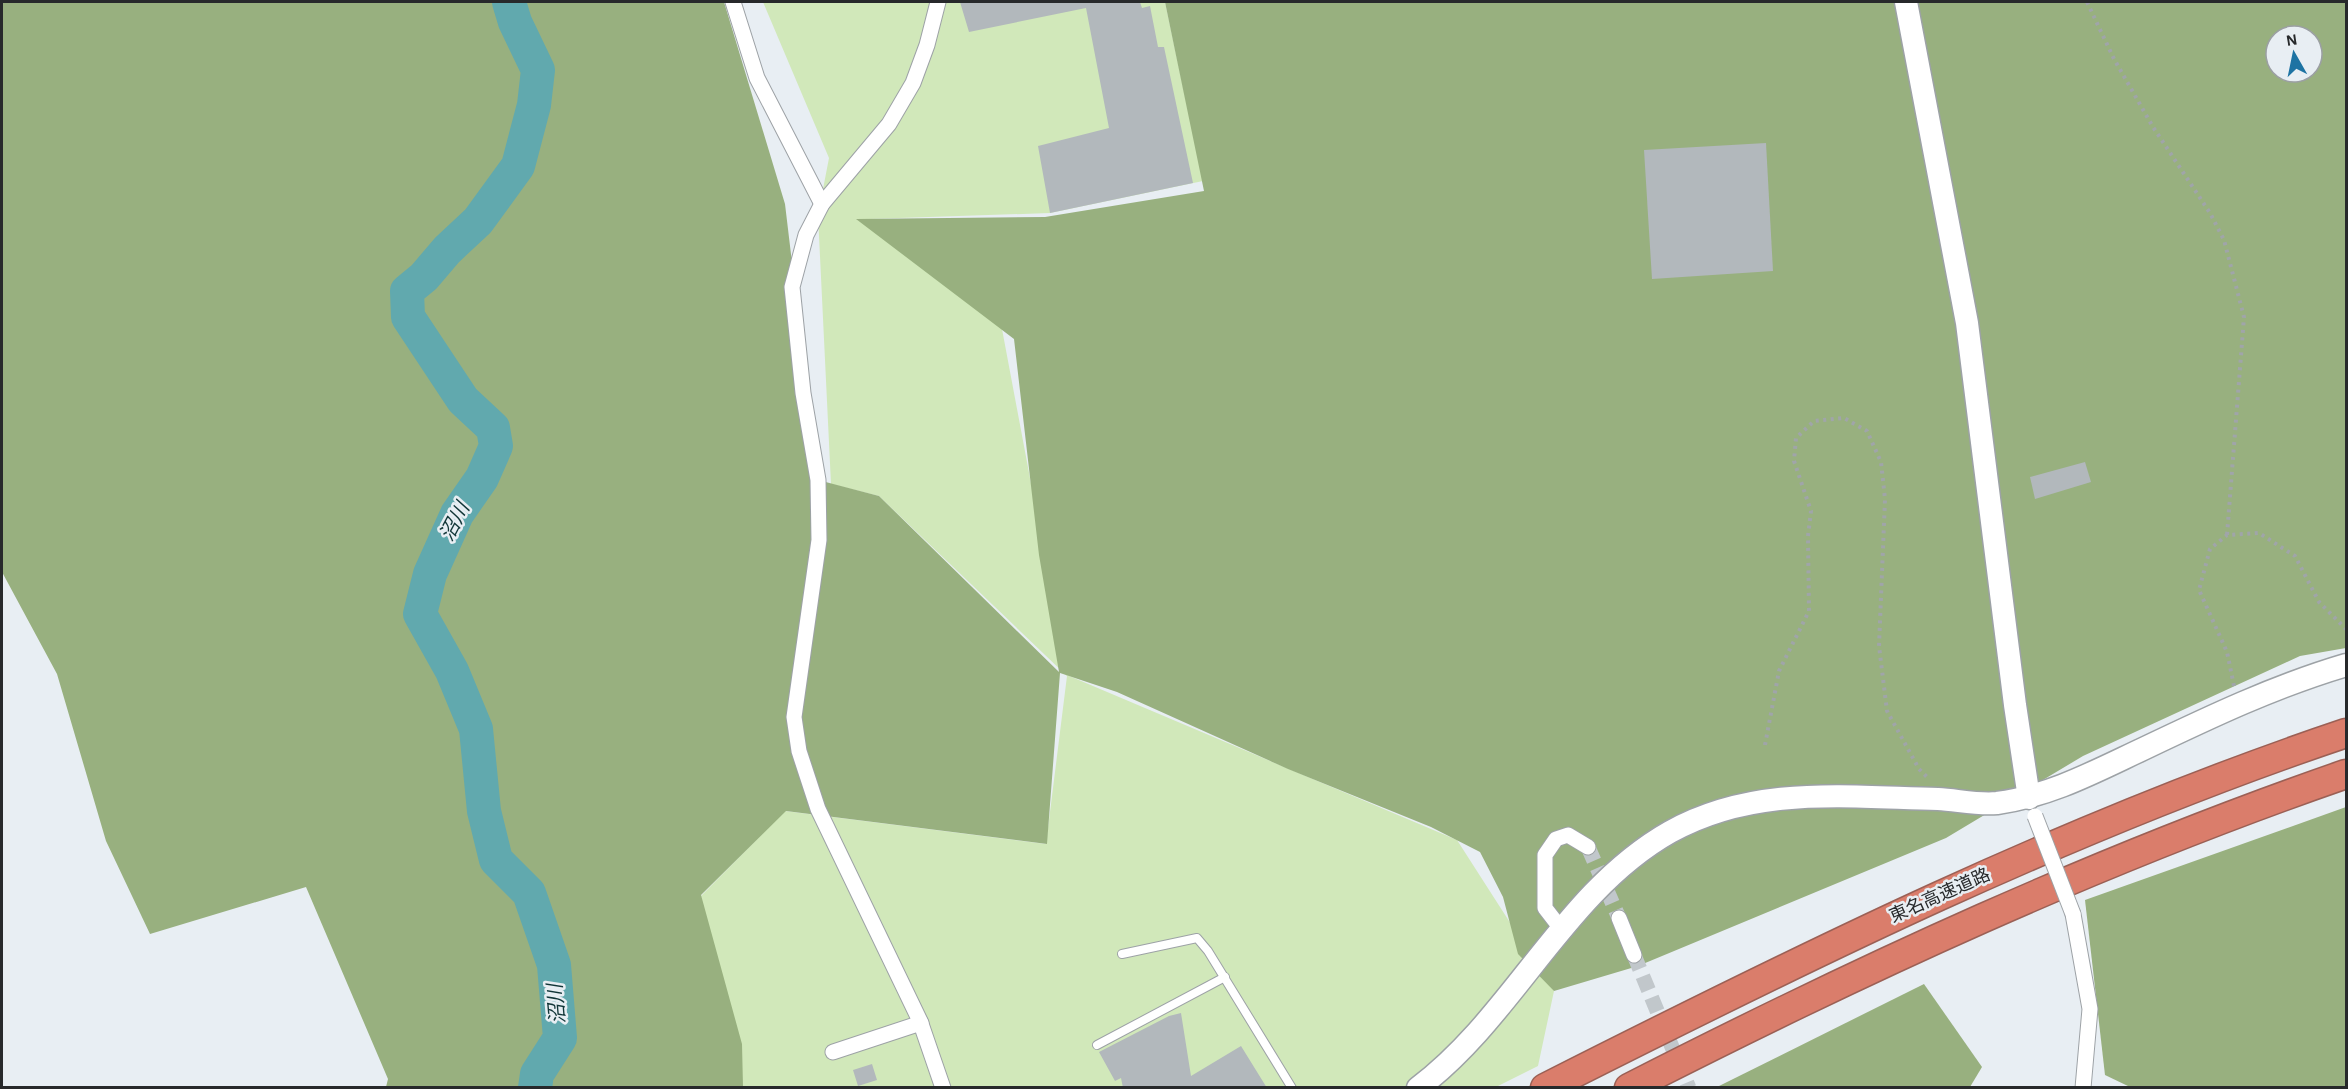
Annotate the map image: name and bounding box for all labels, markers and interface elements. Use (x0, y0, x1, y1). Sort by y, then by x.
north arrow (2264, 24, 2324, 84)
text: N (2285, 31, 2299, 49)
water label: 沼川 (436, 497, 474, 544)
street label: 東名高速道路 (1886, 864, 1993, 926)
water label: 沼川 (544, 981, 569, 1025)

